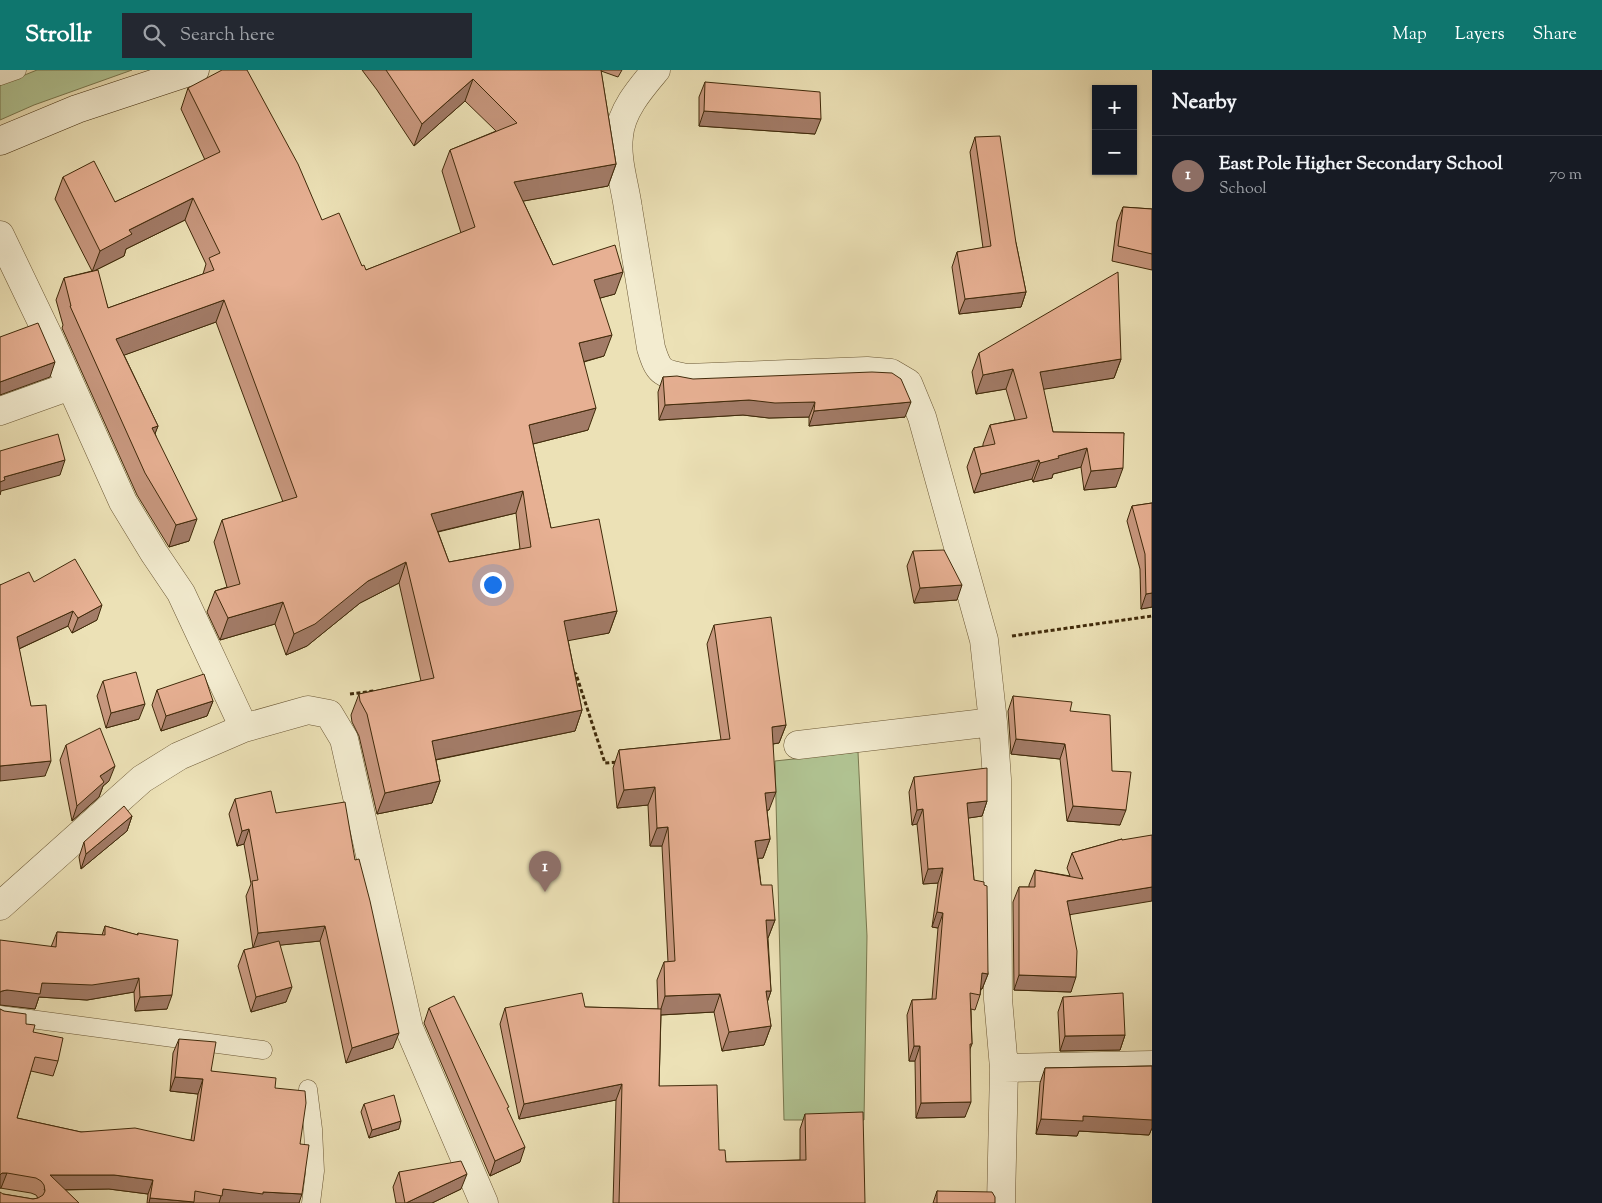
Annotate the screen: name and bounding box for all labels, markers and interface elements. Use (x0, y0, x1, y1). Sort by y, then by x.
search box (122, 13, 472, 58)
text: Strollr (25, 18, 92, 52)
icon: search (140, 21, 168, 49)
text: Search here (180, 22, 275, 49)
text: Map (1392, 22, 1427, 48)
text: Layers (1455, 22, 1505, 48)
text: Share (1533, 22, 1577, 48)
map controls (1092, 85, 1137, 175)
button: + (1092, 85, 1137, 130)
text: Nearby (1172, 88, 1237, 118)
button: − (1092, 130, 1137, 175)
text: East Pole Higher Secondary School (1219, 151, 1503, 178)
text: 1 (1185, 164, 1191, 187)
text: 70 m (1549, 164, 1582, 187)
text: School (1219, 178, 1267, 201)
your location (480, 572, 506, 598)
pin: 1 (529, 851, 561, 892)

